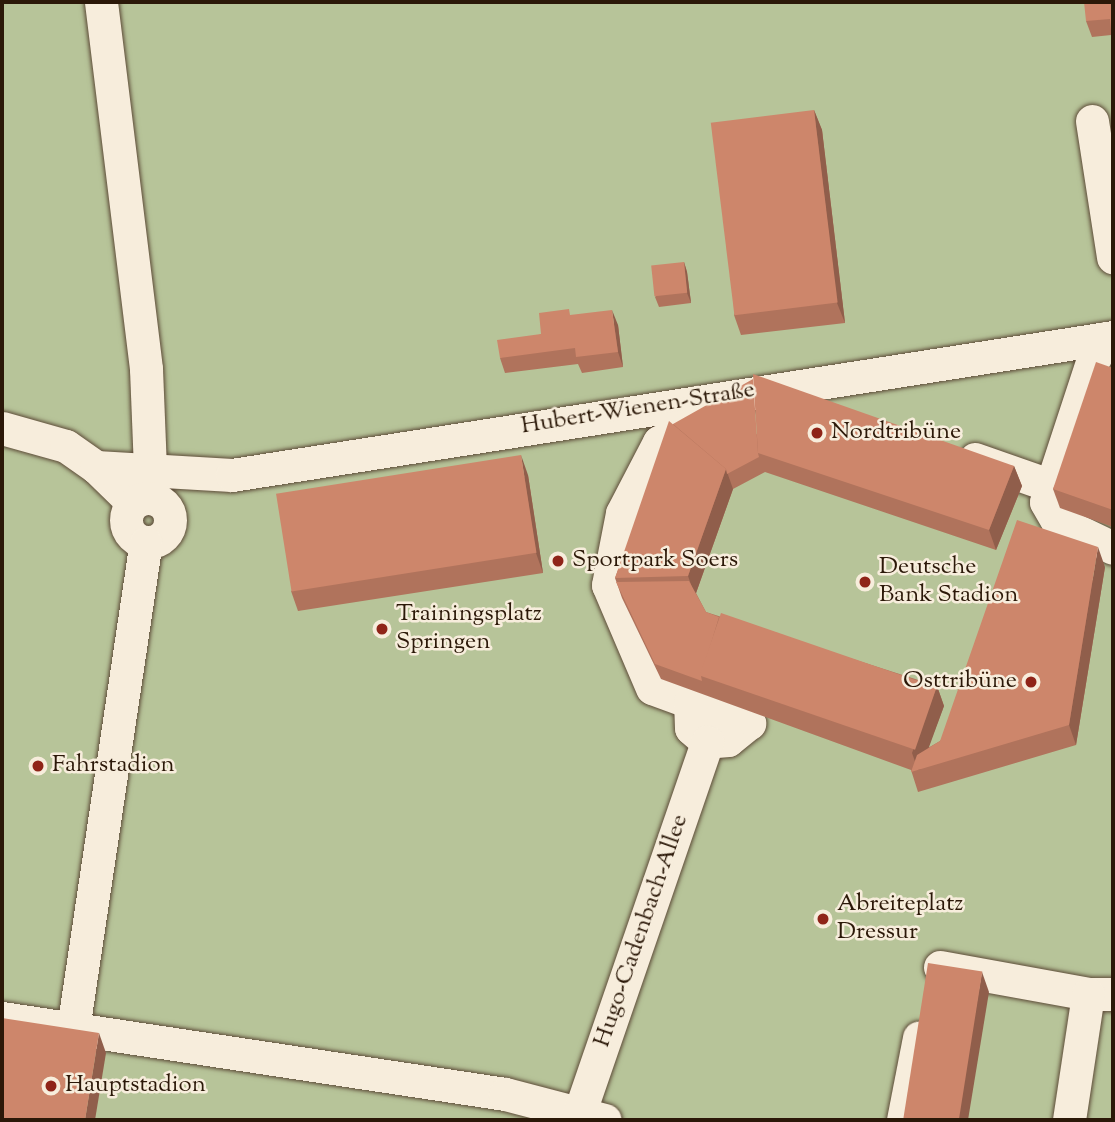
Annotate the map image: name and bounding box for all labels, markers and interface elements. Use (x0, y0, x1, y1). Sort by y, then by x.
street label: Hubert-Wienen-Straße (519, 376, 757, 442)
place label: Nordtribüne (831, 419, 961, 447)
marker: Nordtribüne (809, 425, 825, 441)
place label: Sportpark Soers (572, 547, 738, 575)
marker: Sportpark Soers (550, 553, 566, 569)
place label: Deutsche Bank Stadion (879, 554, 1018, 610)
marker: Deutsche Bank Stadion (857, 574, 873, 590)
place label: Trainingsplatz Springen (396, 601, 542, 657)
marker: Trainingsplatz Springen (374, 621, 390, 637)
place label: Osttribüne (903, 668, 1017, 696)
marker: Osttribüne (1023, 674, 1039, 690)
place label: Fahrstadion (52, 752, 175, 780)
marker: Fahrstadion (30, 758, 46, 774)
street label: Hugo-Cadenbach-Allee (589, 811, 695, 1051)
place label: Abreiteplatz Dressur (837, 891, 963, 947)
marker: Abreiteplatz Dressur (815, 911, 831, 927)
place label: Hauptstadion (65, 1072, 206, 1100)
marker: Hauptstadion (43, 1078, 59, 1094)

